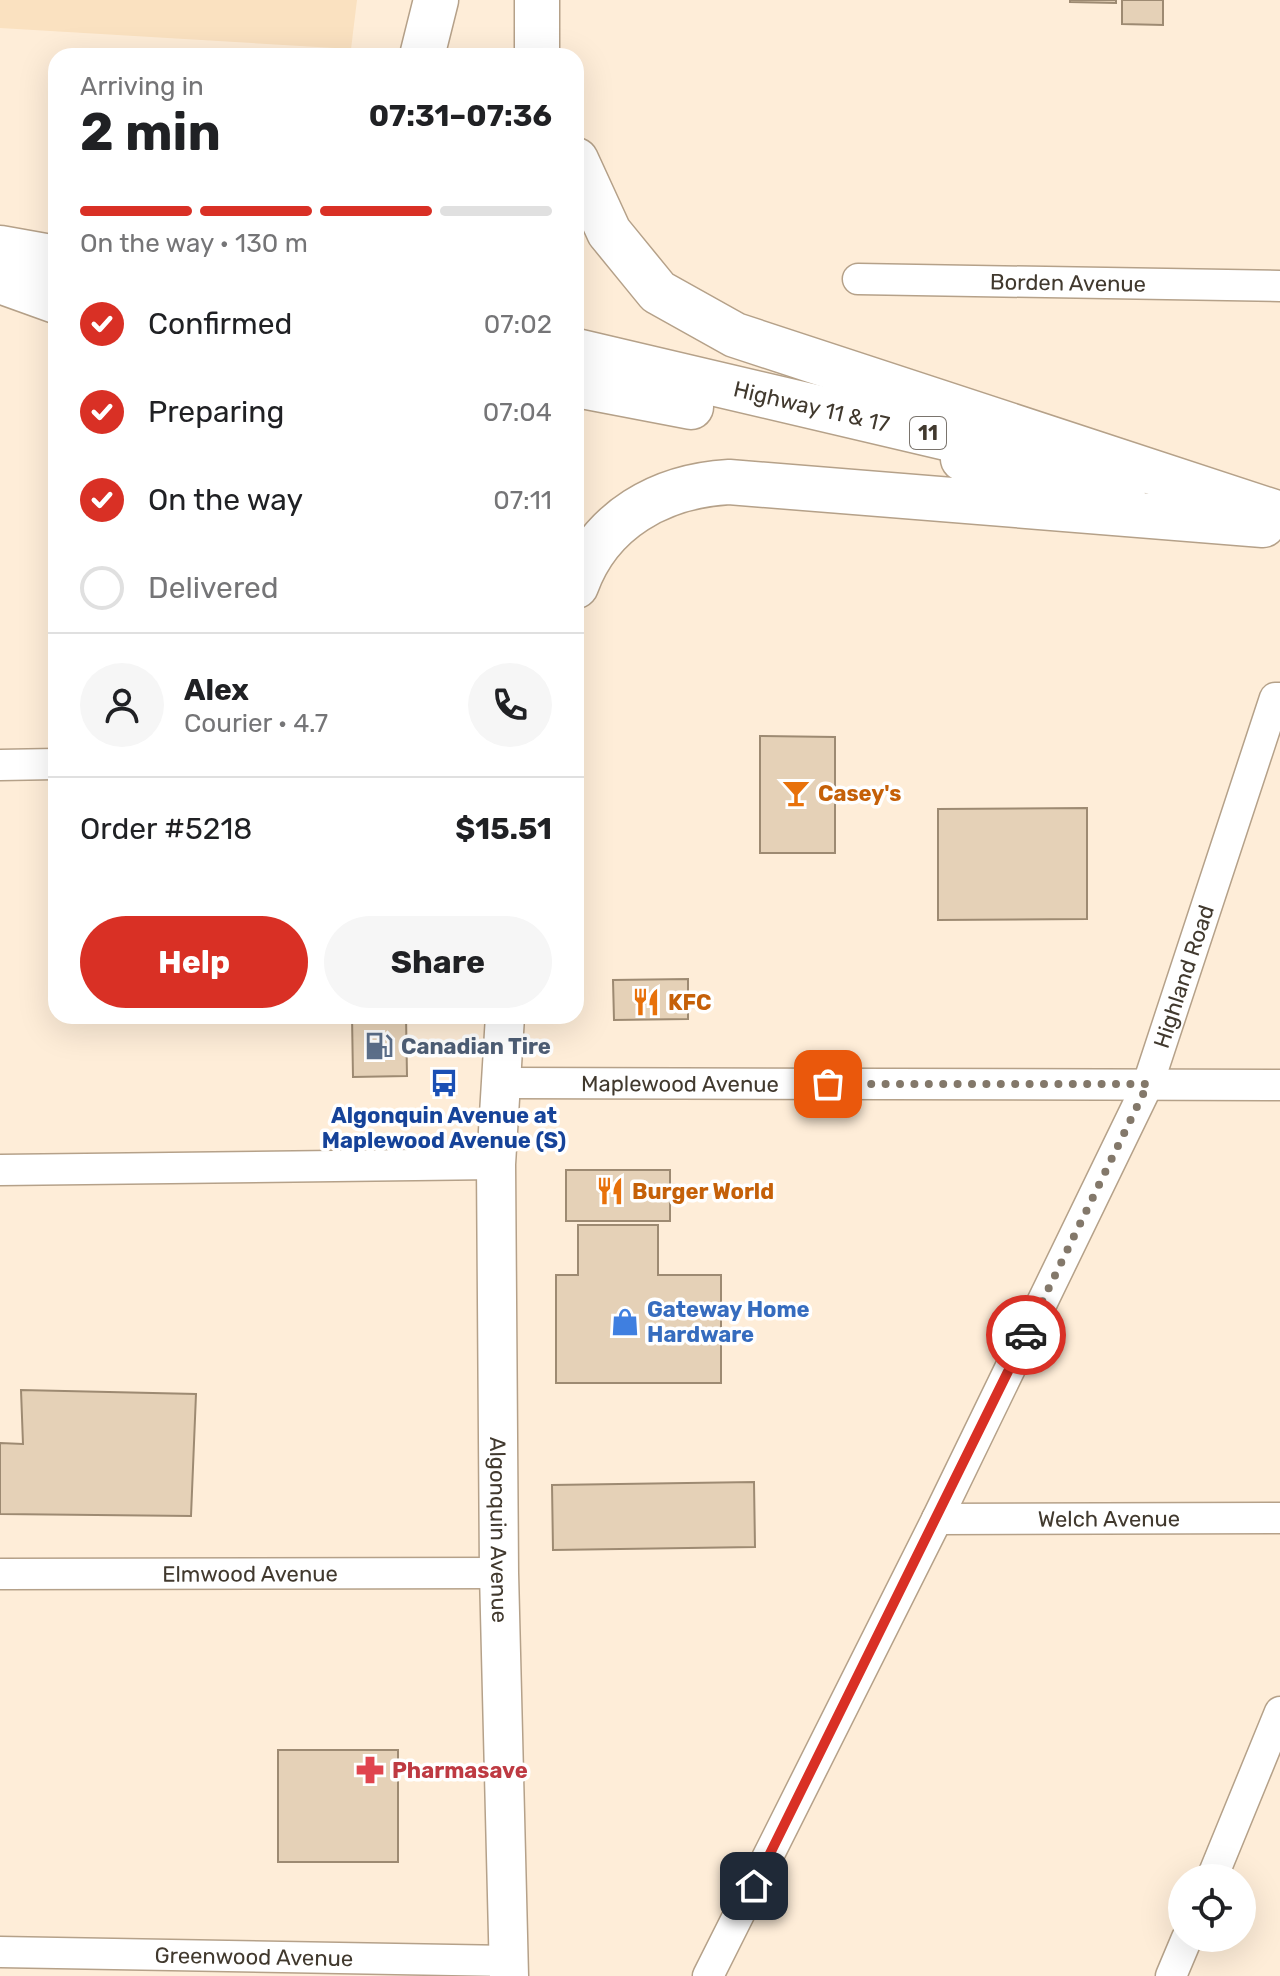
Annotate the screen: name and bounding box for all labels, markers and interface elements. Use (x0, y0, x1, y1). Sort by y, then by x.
text: Arriving in (80, 71, 204, 102)
text: 07:31–07:36 (369, 98, 552, 134)
text: 2 min (80, 101, 221, 163)
text: On the way · 130 m (80, 228, 308, 259)
street label: Borden Avenue (990, 268, 1146, 298)
icon: check (80, 302, 124, 346)
text: Confirmed (148, 306, 292, 342)
text: 07:02 (484, 309, 552, 340)
street label: Highway 11 & 17 (731, 375, 892, 438)
icon: check (80, 390, 124, 434)
text: Preparing (148, 394, 284, 430)
text: 07:04 (483, 397, 552, 428)
road number: 11 (910, 417, 946, 449)
icon: check (80, 478, 124, 522)
text: On the way (148, 482, 303, 518)
text: 07:11 (493, 485, 552, 516)
text: Delivered (148, 570, 279, 606)
button: person (80, 663, 164, 747)
button: phone (468, 663, 552, 747)
text: Alex (184, 672, 249, 708)
text: Courier · 4.7 (184, 708, 328, 739)
bar icon: Casey's (781, 778, 811, 808)
place label: Casey's (818, 780, 901, 807)
text: Order #5218 (80, 811, 252, 847)
text: $15.51 (455, 811, 552, 847)
street label: Highland Road (1148, 901, 1220, 1052)
button: Help (80, 916, 308, 1008)
button: Share (324, 916, 552, 1008)
restaurant icon: KFC (631, 987, 661, 1017)
place label: KFC (668, 989, 712, 1016)
fuel station icon: Canadian Tire (364, 1031, 394, 1061)
place label: Canadian Tire (401, 1033, 551, 1060)
pin (794, 1050, 862, 1118)
icon: bag (806, 1062, 850, 1106)
bus stop icon: Algonquin Avenue at Maplewood Avenue (S) (429, 1068, 459, 1098)
street label: Maplewood Avenue (581, 1070, 779, 1098)
place label: Algonquin Avenue at Maplewood Avenue (S) (322, 1102, 566, 1154)
restaurant icon: Burger World (595, 1176, 625, 1206)
place label: Burger World (632, 1178, 774, 1205)
courier (986, 1295, 1066, 1375)
place label: Gateway Home Hardware (647, 1296, 810, 1348)
shop icon: Gateway Home Hardware (610, 1307, 640, 1337)
icon: car (1004, 1313, 1048, 1357)
street label: Algonquin Avenue (484, 1437, 513, 1623)
street label: Welch Avenue (1038, 1505, 1180, 1533)
street label: Elmwood Avenue (162, 1560, 338, 1588)
pharmacy icon: Pharmasave (355, 1755, 385, 1785)
place label: Pharmasave (392, 1757, 528, 1784)
pin (720, 1852, 788, 1920)
icon: home (732, 1864, 776, 1908)
map controls (1168, 1864, 1256, 1952)
button: locate (1168, 1864, 1256, 1952)
street label: Greenwood Avenue (154, 1942, 353, 1972)

